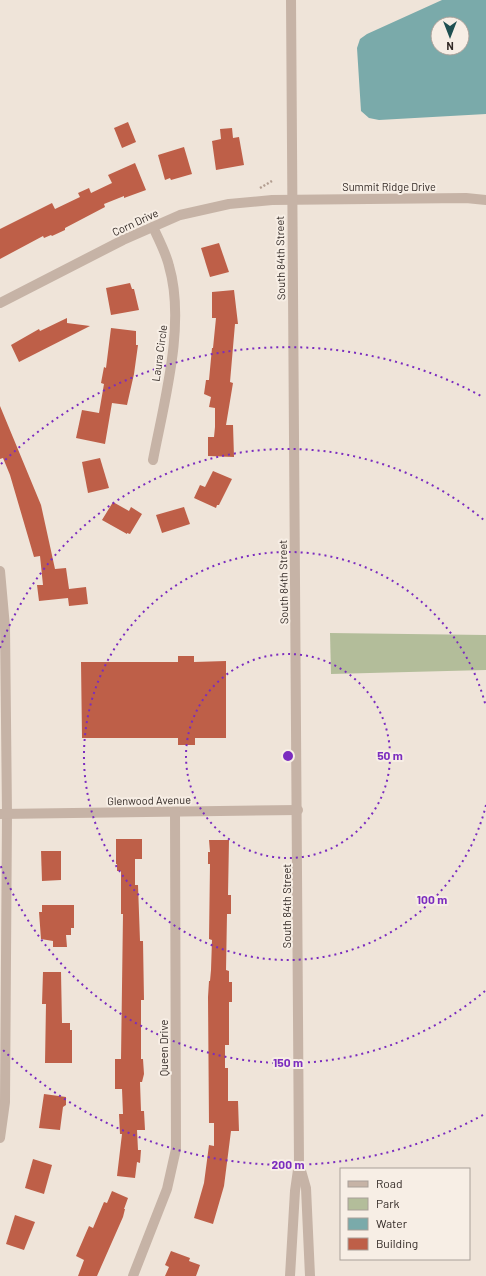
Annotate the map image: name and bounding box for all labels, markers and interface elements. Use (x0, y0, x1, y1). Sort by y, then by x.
north arrow (430, 16, 470, 56)
text: N (446, 40, 454, 53)
street label: Summit Ridge Drive (342, 180, 436, 193)
street label: Corn Drive (110, 206, 160, 238)
street label: South 84th Street (273, 216, 287, 300)
street label: Laura Circle (149, 324, 169, 382)
street label: South 84th Street (276, 540, 290, 624)
text: 50 m (377, 748, 403, 762)
centre of rings (281, 749, 295, 763)
street label: Glenwood Avenue (107, 793, 191, 807)
street label: South 84th Street (280, 864, 293, 948)
text: 100 m (417, 892, 447, 906)
street label: Queen Drive (157, 1020, 170, 1076)
text: 150 m (273, 1055, 303, 1069)
text: 200 m (272, 1157, 304, 1171)
legend (340, 1168, 470, 1260)
text: Road (376, 1176, 403, 1190)
text: Park (376, 1196, 400, 1210)
text: Water (376, 1216, 408, 1230)
text: Building (376, 1236, 418, 1250)

